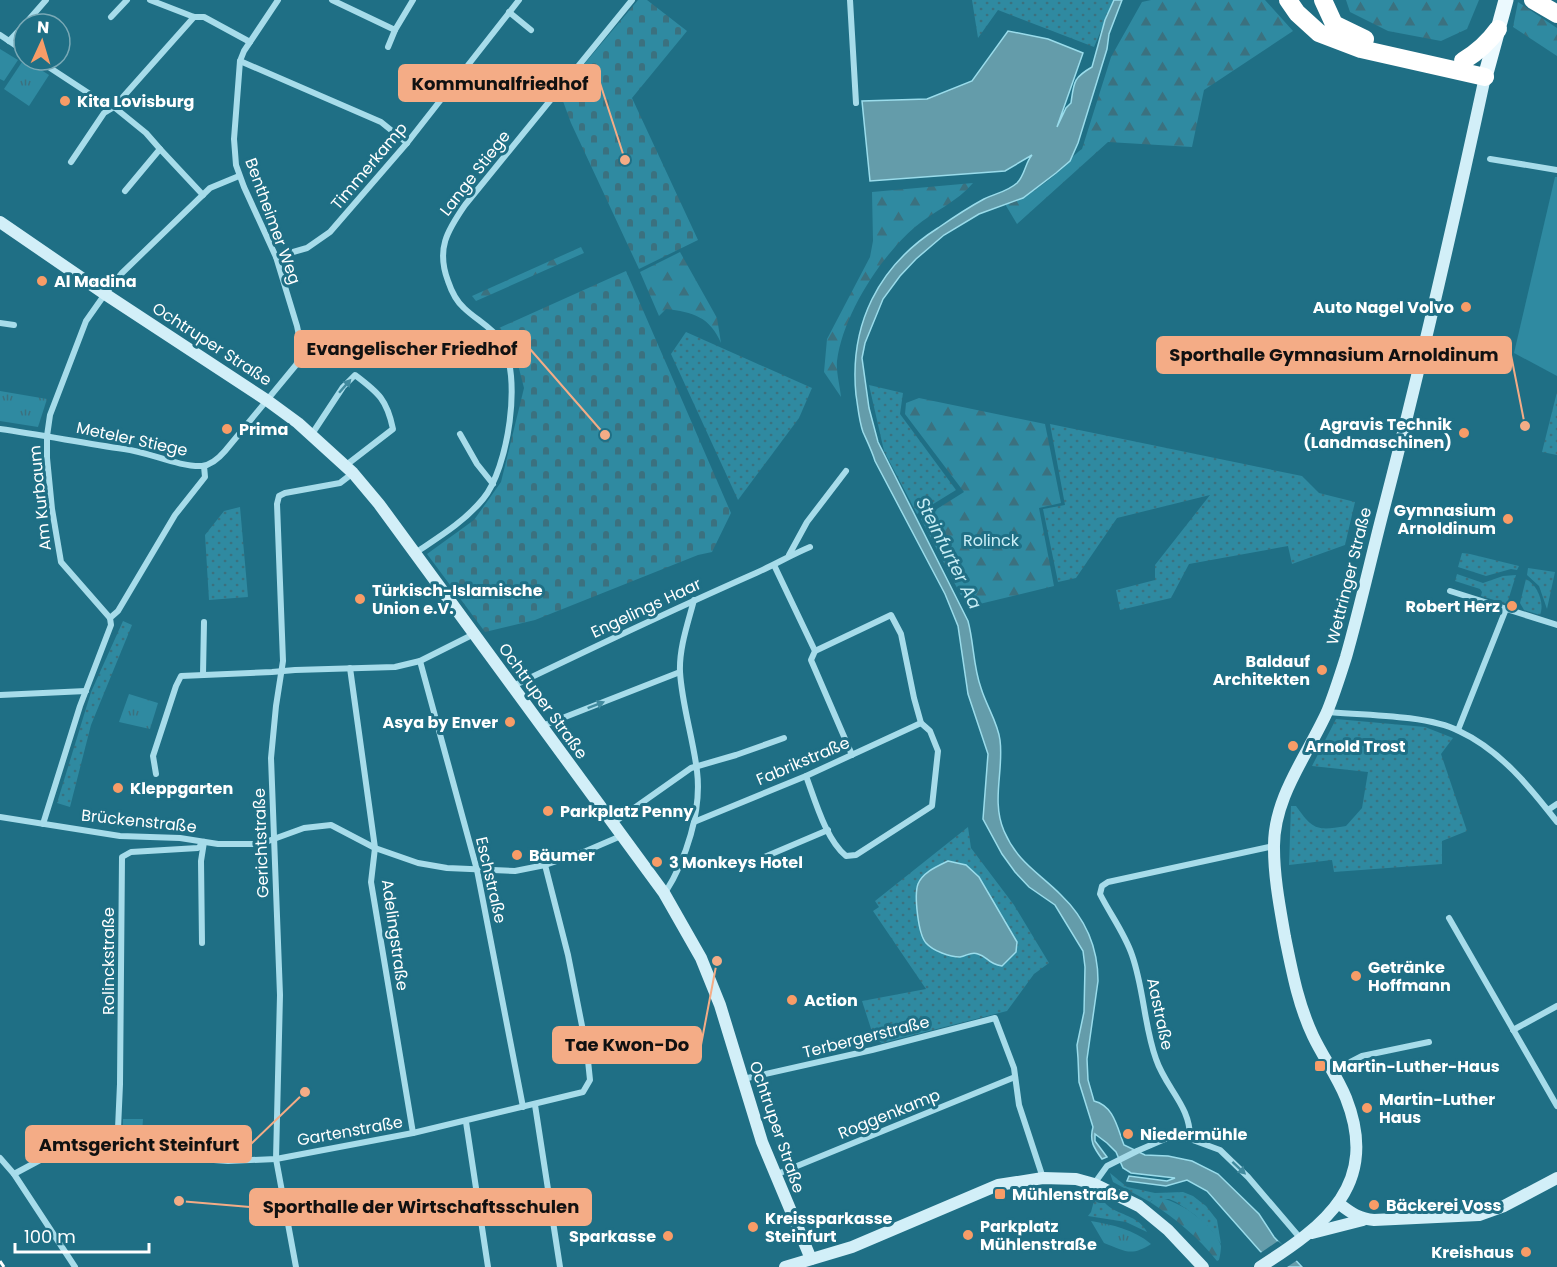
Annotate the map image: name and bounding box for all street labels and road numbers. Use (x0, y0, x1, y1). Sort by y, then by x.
street label: Timmerkamp (326, 117, 413, 215)
street label: Lange Stiege (434, 125, 516, 221)
street label: Bentheimer Weg (239, 155, 307, 287)
street label: Ochtruper Straße (148, 297, 276, 391)
street label: Meteler Stiege (74, 416, 190, 462)
street label: Am Kurbaum (23, 444, 57, 552)
street label: Wettringer Straße (1321, 505, 1377, 647)
street label: Engelings Haar (587, 572, 705, 644)
street label: Ochtruper Straße (493, 638, 593, 764)
street label: Fabrikstraße (753, 731, 853, 791)
street label: Gerichtstraße (248, 788, 274, 898)
street label: Brückenstraße (80, 804, 198, 839)
street label: Eschstraße (470, 834, 512, 926)
street label: Adelingstraße (376, 878, 414, 992)
street label: Rolinckstraße (97, 907, 120, 1015)
street label: Aastraße (1141, 976, 1179, 1052)
street label: Terbergerstraße (800, 1010, 932, 1064)
street label: Ochtruper Straße (744, 1058, 810, 1196)
street label: Roggenkamp (835, 1083, 944, 1145)
street label: Gartenstraße (295, 1110, 405, 1152)

